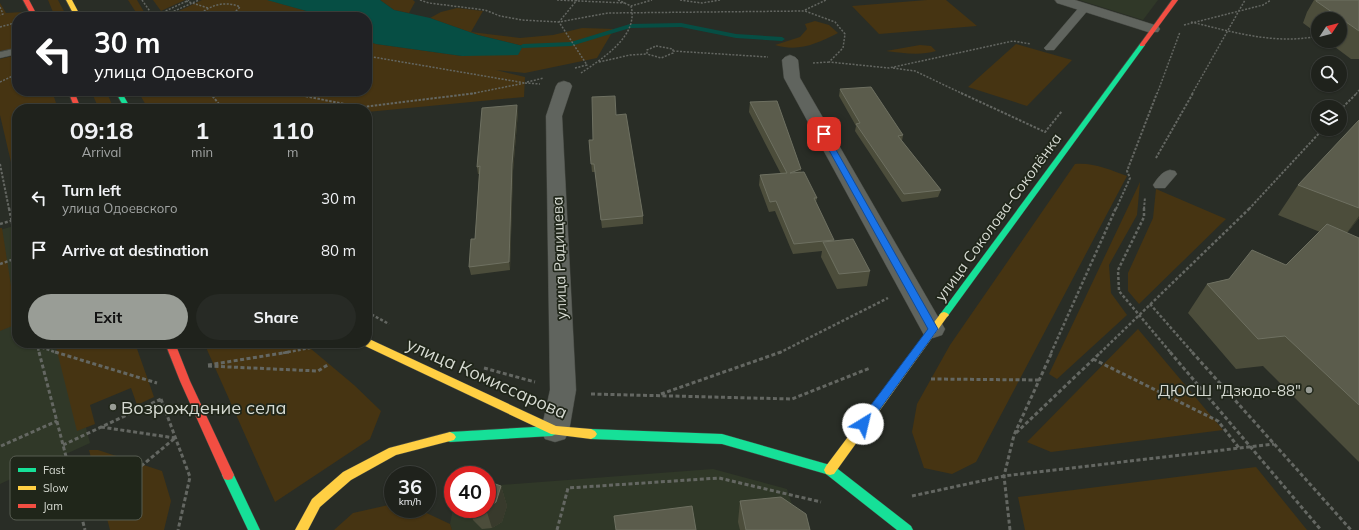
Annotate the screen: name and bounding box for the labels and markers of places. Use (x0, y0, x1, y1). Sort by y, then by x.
pin (807, 117, 841, 151)
place label: ДЮСШ "Дзюдо-88" (1158, 381, 1301, 400)
marker: ДЮСШ "Дзюдо-88" (1304, 385, 1314, 395)
place label: Возрождение села (121, 396, 287, 419)
marker: Возрождение села (108, 402, 118, 412)

